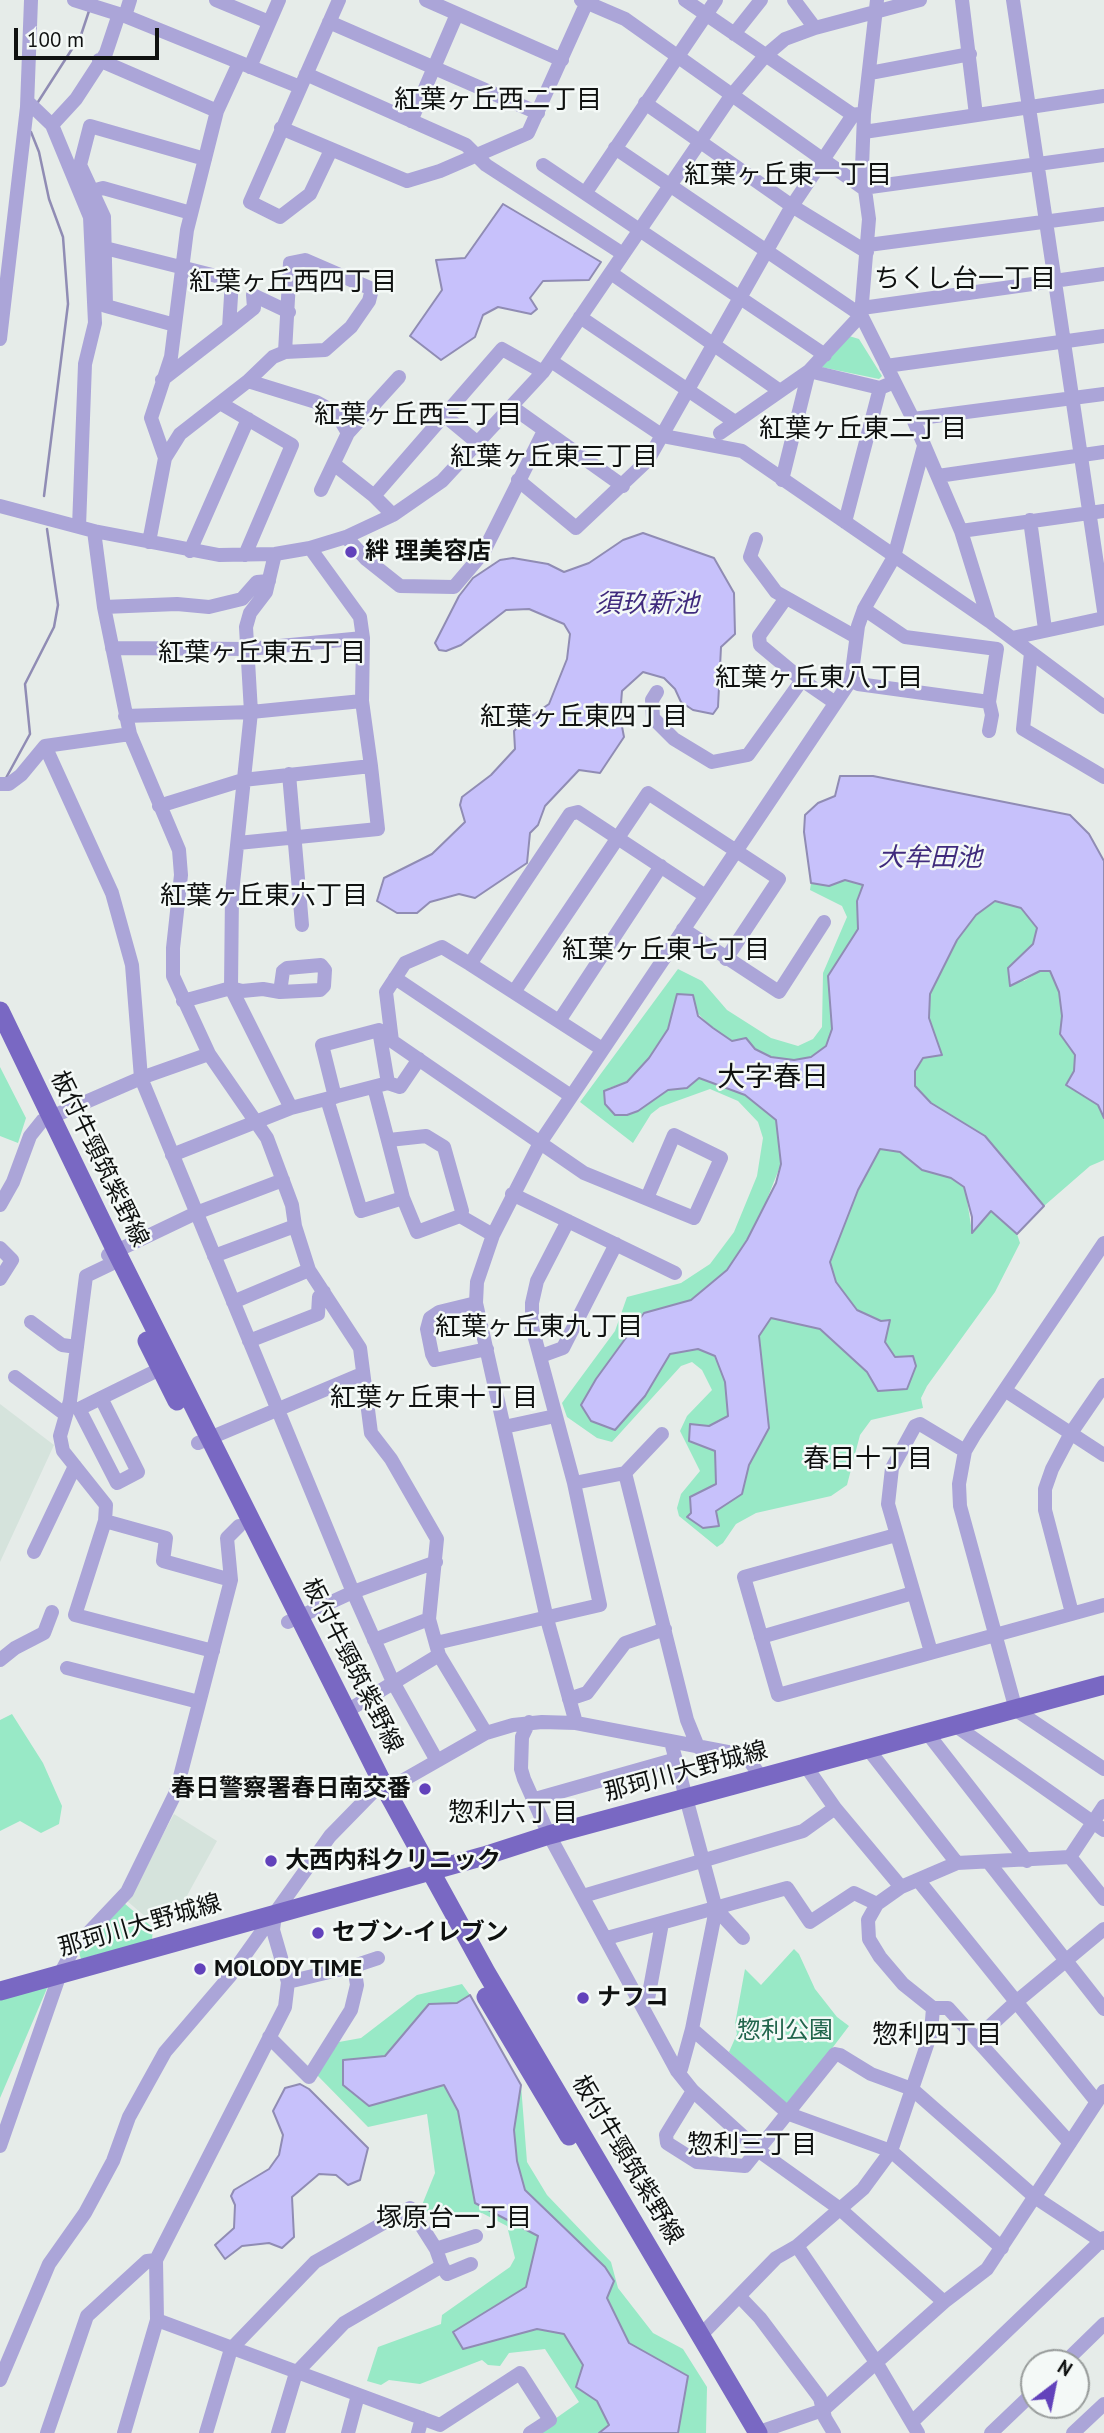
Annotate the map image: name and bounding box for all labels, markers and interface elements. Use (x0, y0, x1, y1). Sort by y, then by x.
scale bar (18, 14, 163, 58)
text: 100 m (27, 26, 84, 53)
district label: 紅葉ヶ丘西二丁目 (394, 85, 602, 117)
district label: 紅葉ヶ丘東一丁目 (684, 160, 892, 192)
district label: ちくし台一丁目 (874, 264, 1056, 296)
district label: 紅葉ヶ丘西四丁目 (189, 267, 397, 299)
district label: 紅葉ヶ丘西三丁目 (314, 400, 522, 432)
district label: 紅葉ヶ丘東二丁目 (759, 414, 967, 446)
district label: 紅葉ヶ丘東三丁目 (450, 442, 658, 474)
place label: 絆 理美容店 (365, 538, 491, 566)
marker: 絆 理美容店 (343, 544, 359, 560)
water label: 須玖新池 (595, 589, 699, 621)
district label: 紅葉ヶ丘東五丁目 (158, 638, 366, 670)
district label: 紅葉ヶ丘東八丁目 (715, 663, 923, 695)
district label: 紅葉ヶ丘東四丁目 (480, 702, 688, 734)
water label: 大牟田池 (878, 843, 982, 875)
district label: 紅葉ヶ丘東六丁目 (160, 881, 368, 913)
district label: 紅葉ヶ丘東七丁目 (562, 935, 770, 967)
district label: 大字春日 (717, 1061, 829, 1095)
street label: 板付牛頸筑紫野線 (44, 1066, 154, 1252)
district label: 紅葉ヶ丘東九丁目 (435, 1312, 643, 1344)
district label: 紅葉ヶ丘東十丁目 (330, 1383, 538, 1415)
district label: 春日十丁目 (803, 1444, 933, 1476)
street label: 板付牛頸筑紫野線 (296, 1574, 408, 1758)
street label: 那珂川大野城線 (601, 1736, 771, 1808)
place label: 春日警察署春日南交番 (171, 1775, 411, 1803)
marker: 春日警察署春日南交番 (417, 1781, 433, 1797)
district label: 惣利六丁目 (448, 1798, 578, 1830)
place label: 大西内科クリニック (285, 1847, 501, 1875)
marker: 大西内科クリニック (263, 1853, 279, 1869)
street label: 那珂川大野城線 (55, 1889, 225, 1963)
place label: セブン-イレブン (332, 1919, 509, 1947)
marker: セブン-イレブン (310, 1925, 326, 1941)
place label: MOLODY TIME (214, 1955, 362, 1983)
marker: MOLODY TIME (192, 1961, 208, 1977)
place label: ナフコ (597, 1984, 669, 2012)
marker: ナフコ (575, 1990, 591, 2006)
park label: 惣利公園 (737, 2017, 833, 2045)
district label: 惣利四丁目 (872, 2020, 1002, 2052)
street label: 板付牛頸筑紫野線 (565, 2070, 689, 2250)
district label: 惣利三丁目 (687, 2130, 817, 2162)
district label: 塚原台一丁目 (376, 2203, 532, 2235)
north arrow (1020, 2349, 1090, 2419)
text: N (1053, 2354, 1077, 2381)

